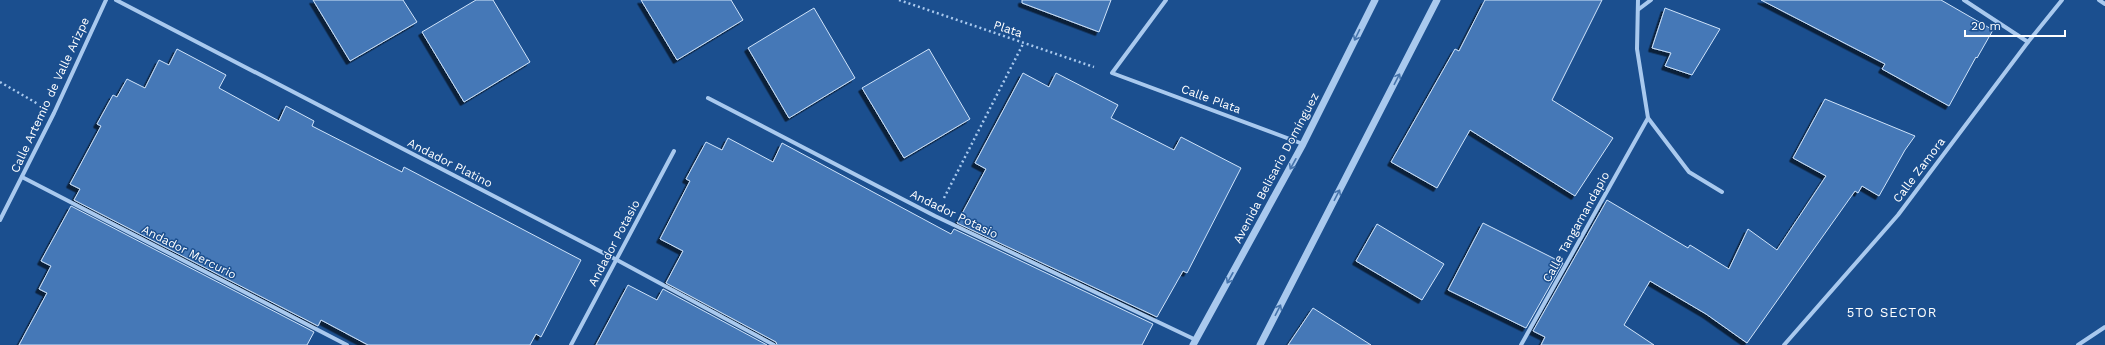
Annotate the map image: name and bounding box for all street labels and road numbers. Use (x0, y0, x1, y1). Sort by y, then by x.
street label: Calle Artemio de Valle Arizpe (8, 15, 92, 175)
street label: Plata (992, 18, 1024, 40)
street label: Calle Plata (1179, 82, 1243, 116)
street label: Avenida Belisario Domínguez (1230, 90, 1322, 246)
street label: Calle Zamora (1890, 135, 1948, 205)
street label: Andador Platino (405, 136, 495, 190)
street label: Calle Tangamandapio (1540, 169, 1612, 285)
street label: Andador Potasio (908, 187, 1000, 241)
street label: Andador Potasio (585, 197, 643, 289)
street label: Andador Mercurio (139, 222, 239, 282)

